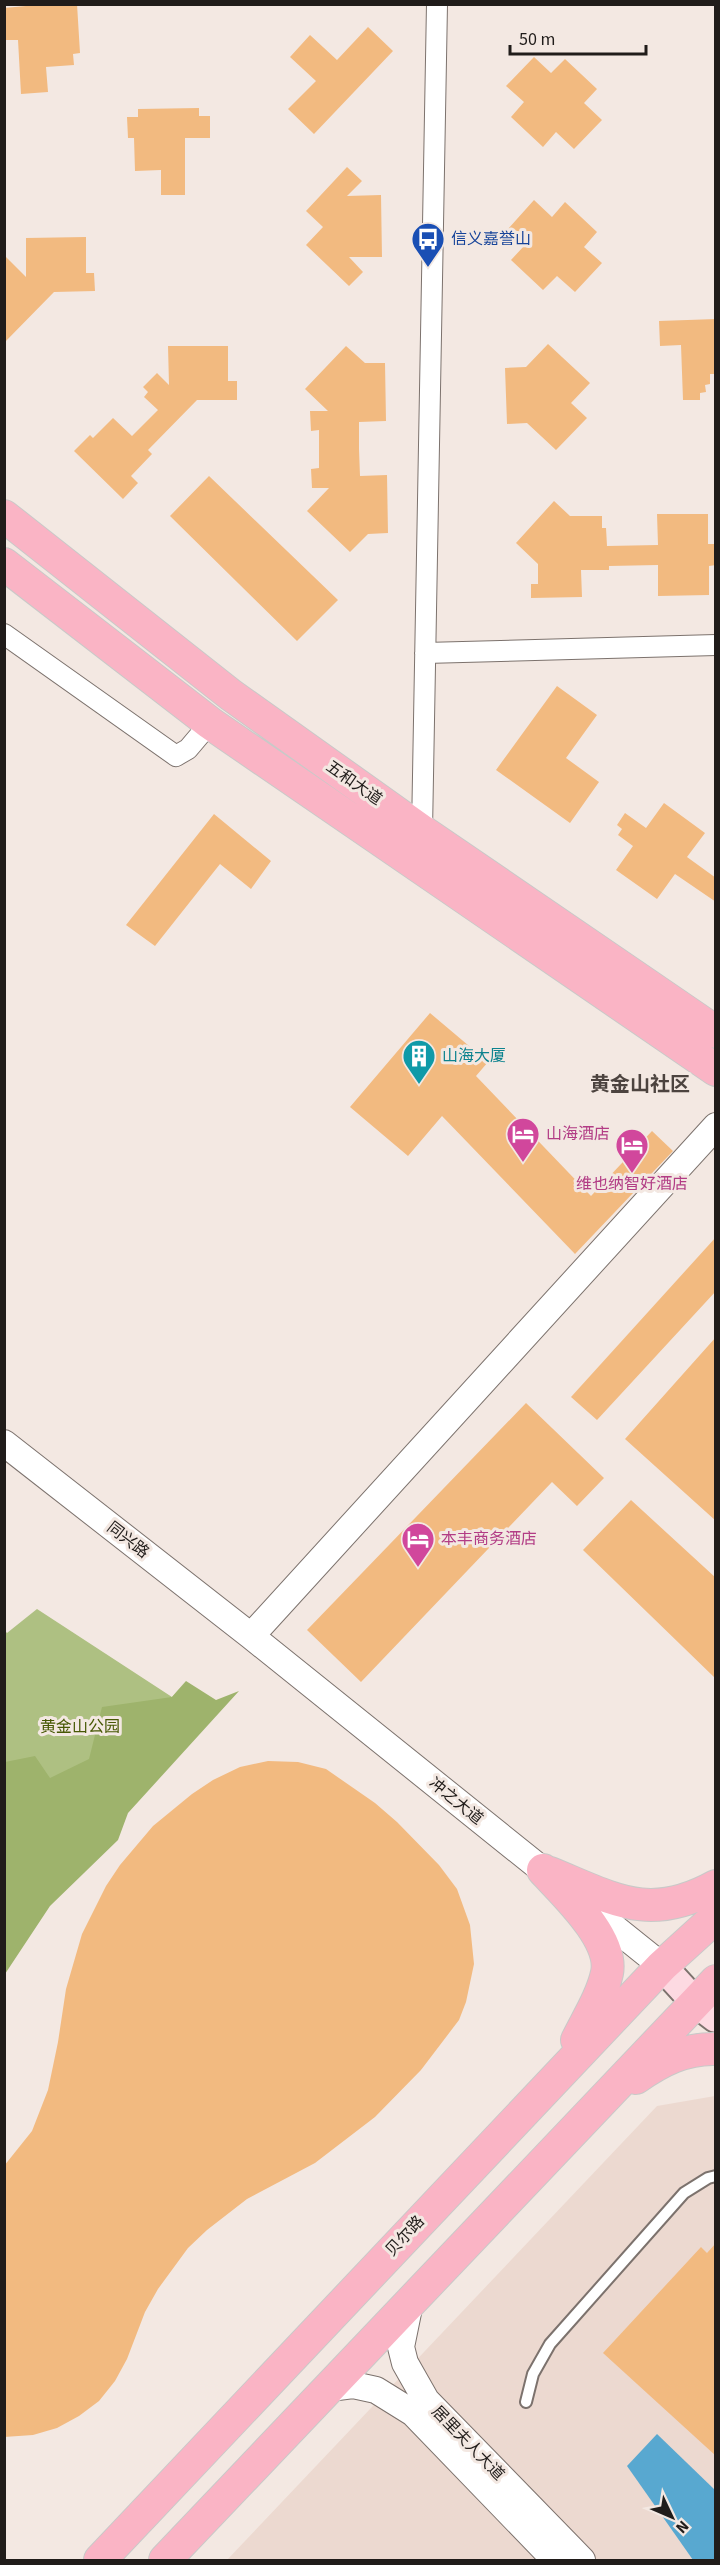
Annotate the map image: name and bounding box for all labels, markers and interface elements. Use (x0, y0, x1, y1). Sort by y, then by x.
scale bar (510, 18, 646, 56)
text: 50 m (519, 27, 555, 52)
bus stop icon: 信义嘉誉山 (410, 221, 446, 268)
place label: 信义嘉誉山 (451, 228, 531, 250)
street label: 五和大道 (321, 756, 387, 810)
building icon: 山海大厦 (401, 1038, 437, 1085)
place label: 山海大厦 (442, 1045, 506, 1067)
district label: 黄金山社区 (590, 1071, 690, 1099)
hotel icon: 山海酒店 (505, 1116, 541, 1163)
place label: 山海酒店 (546, 1123, 610, 1145)
hotel icon: 维也纳智好酒店 (614, 1127, 650, 1174)
place label: 维也纳智好酒店 (576, 1173, 688, 1195)
street label: 同兴路 (102, 1517, 154, 1563)
hotel icon: 本丰商务酒店 (400, 1521, 436, 1568)
place label: 本丰商务酒店 (441, 1528, 537, 1550)
park label: 黄金山公园 (40, 1716, 120, 1738)
street label: 冲之大道 (424, 1772, 488, 1830)
street label: 贝尔路 (381, 2211, 429, 2261)
street label: 居里夫人大道 (427, 2401, 509, 2485)
north arrow (642, 2487, 702, 2547)
text: N (670, 2515, 694, 2538)

